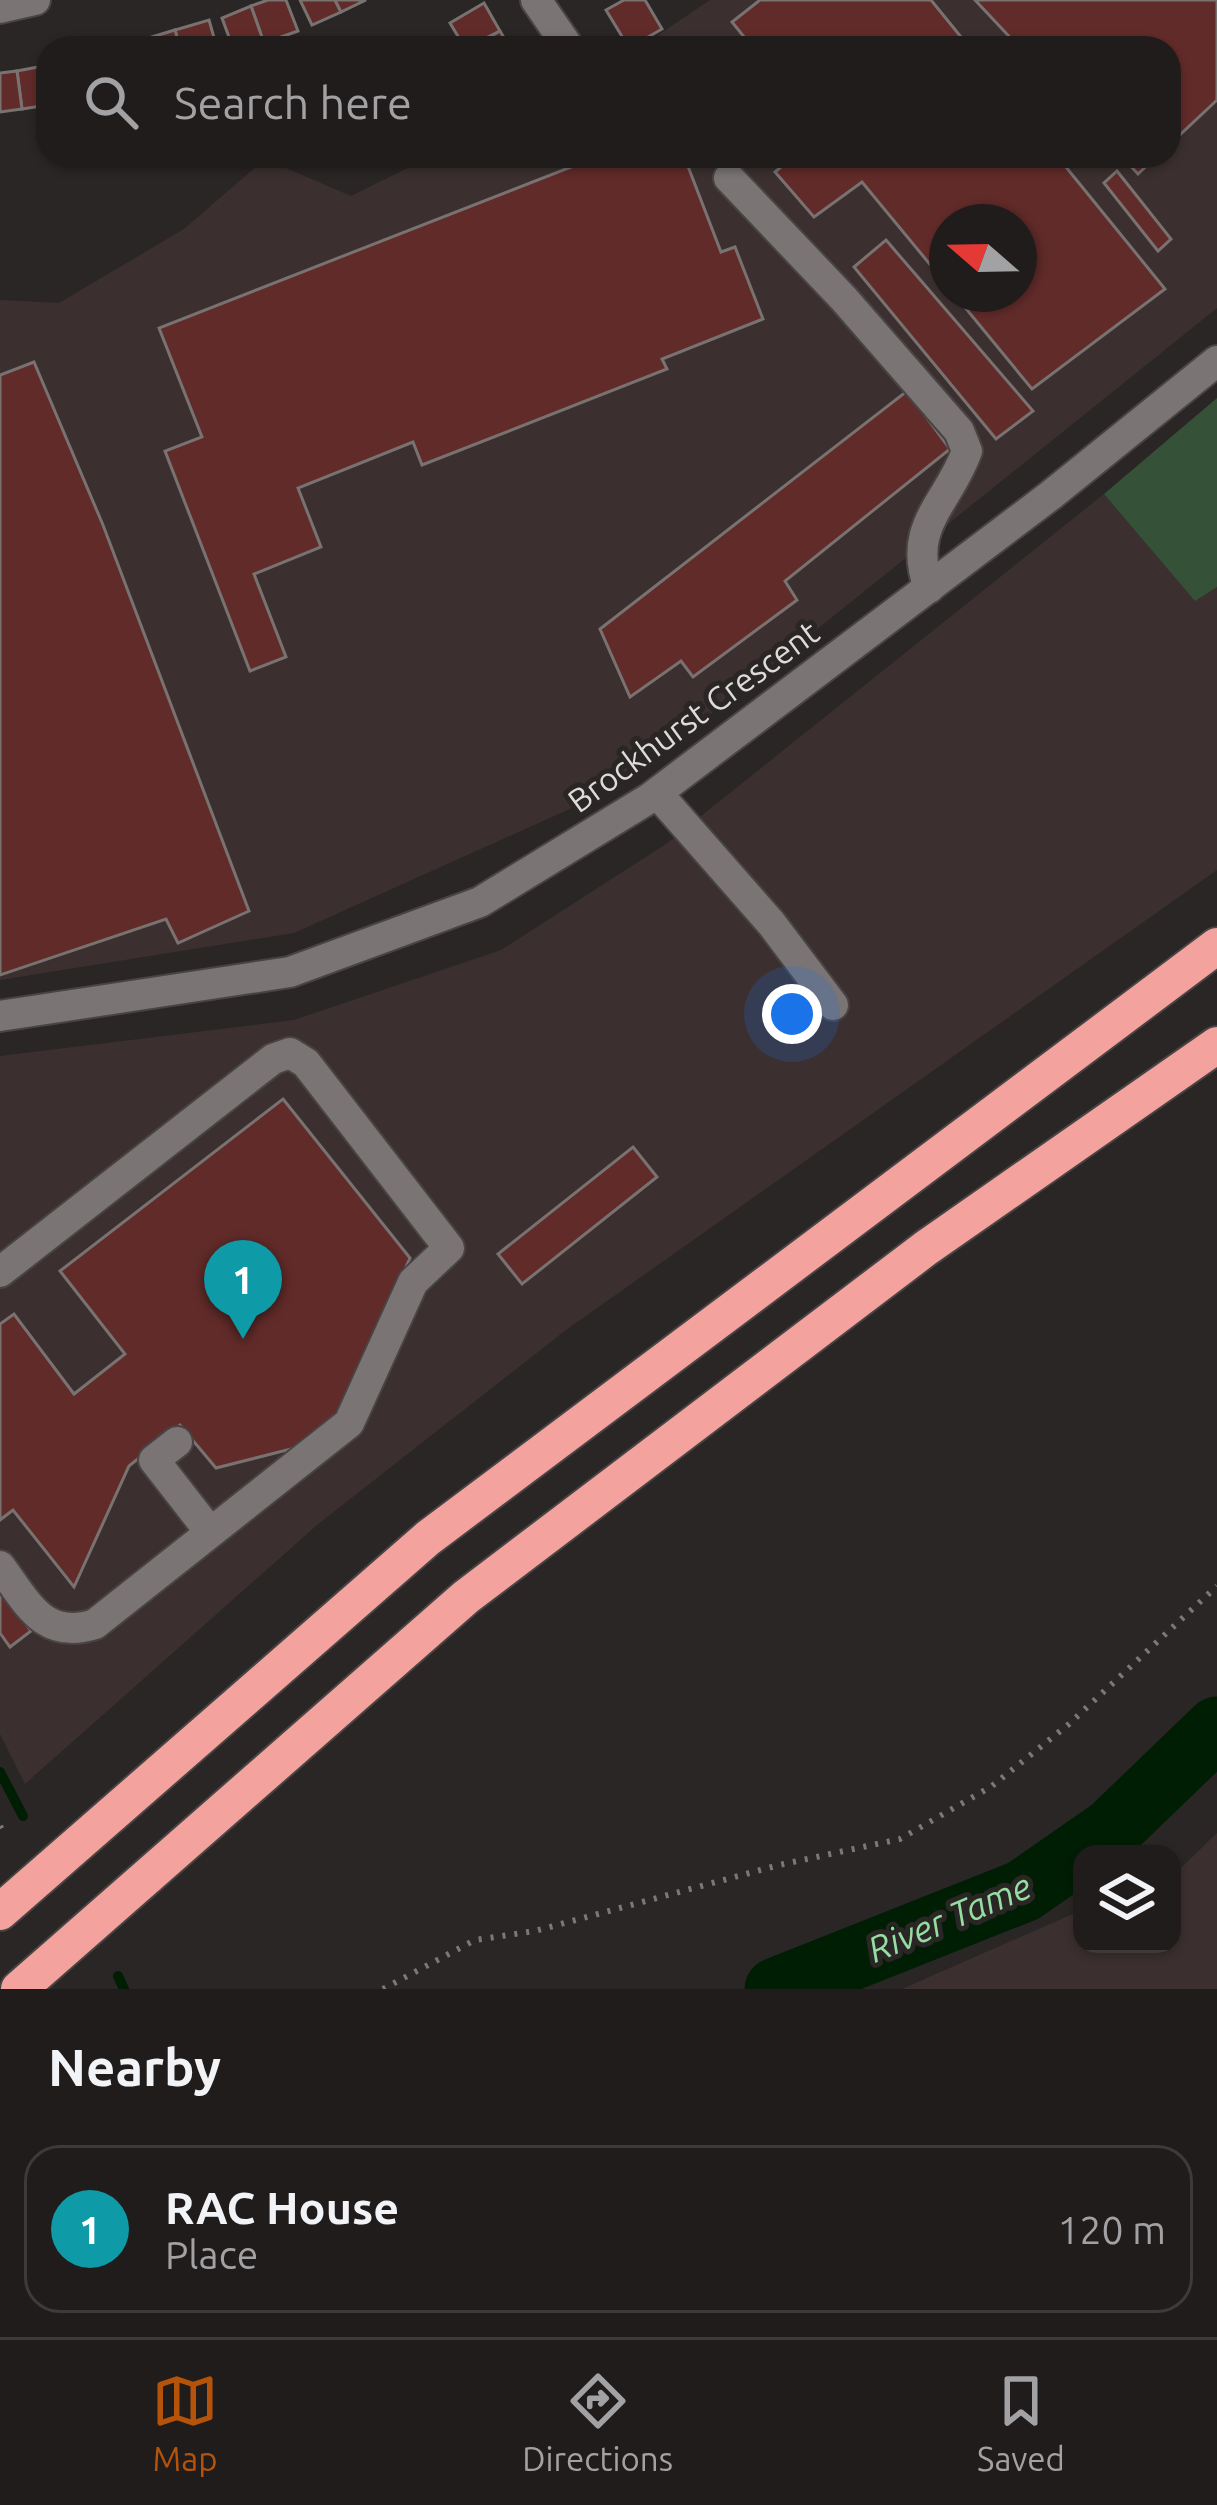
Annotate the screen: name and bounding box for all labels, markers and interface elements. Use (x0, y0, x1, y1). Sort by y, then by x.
search box (36, 36, 1181, 168)
icon: search (78, 69, 144, 135)
text: Search here (174, 77, 412, 128)
north arrow (929, 204, 1037, 312)
street label: Brockhurst Crescent (561, 613, 825, 819)
your location (762, 984, 822, 1044)
pin: 1 (204, 1240, 282, 1339)
map controls (1073, 1845, 1181, 1953)
button: layers (1073, 1845, 1181, 1953)
water label: River Tame (861, 1864, 1037, 1970)
text: Nearby (48, 2038, 221, 2096)
text: RAC House (165, 2182, 399, 2233)
text: 1 (79, 2208, 101, 2251)
text: 120 m (1057, 2208, 1166, 2251)
text: Place (165, 2233, 258, 2276)
tab: Map (152, 2368, 218, 2477)
tab: Directions (522, 2368, 673, 2477)
tab: Saved (977, 2368, 1065, 2477)

